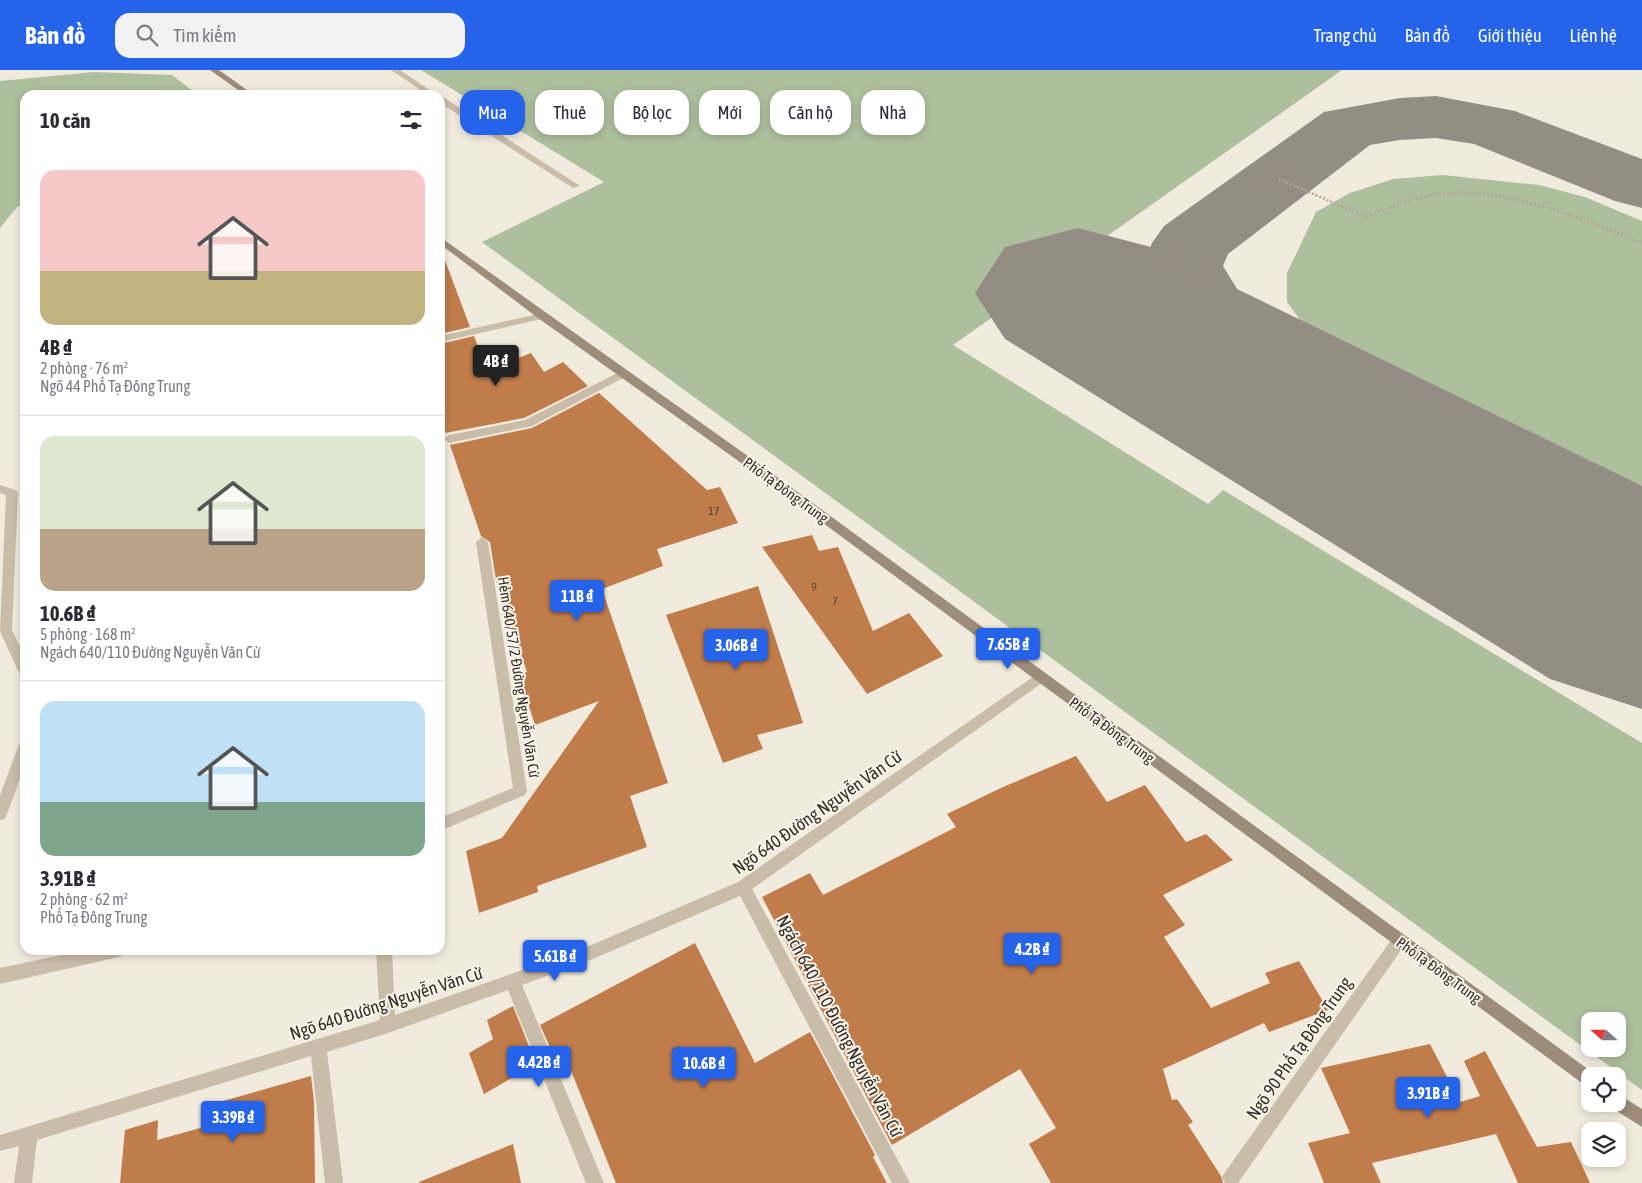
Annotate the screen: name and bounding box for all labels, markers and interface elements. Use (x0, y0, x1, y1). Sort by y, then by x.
search box (115, 13, 465, 58)
icon: search (133, 21, 161, 49)
text: Bản đồ (25, 22, 85, 49)
text: Tìm kiếm (173, 24, 236, 46)
text: Trang chủ (1314, 25, 1377, 46)
text: Bản đồ (1405, 25, 1450, 46)
text: Giới thiệu (1478, 25, 1542, 46)
text: Liên hệ (1570, 25, 1617, 46)
chip: Mua (460, 90, 525, 135)
chip: Thuê (535, 90, 604, 135)
chip: Bộ lọc (614, 90, 689, 135)
chip: Mới (699, 90, 760, 135)
chip: Căn hộ (770, 90, 851, 135)
chip: Nhà (861, 90, 925, 135)
icon: filters (397, 106, 425, 134)
text: 10 căn (40, 108, 90, 132)
icon: home (188, 203, 278, 293)
text: 4B ₫ (40, 335, 72, 359)
pin: 4B ₫ (466, 344, 526, 387)
text: 4B ₫ (484, 352, 508, 370)
text: 2 phòng · 76 m² (40, 359, 128, 377)
text: Ngõ 44 Phố Tạ Đông Trung (40, 377, 190, 395)
street label: Phố Tạ Đông Trung (740, 454, 832, 527)
icon: home (188, 468, 278, 558)
house number: 17 (708, 504, 720, 518)
street label: Hẻm 640/57/2 Đường Nguyễn Văn Cừ (495, 575, 543, 779)
pin: 11B ₫ (542, 580, 612, 622)
house number: 9 (811, 580, 817, 594)
text: 11B ₫ (561, 587, 593, 605)
house number: 7 (832, 594, 838, 608)
text: 10.6B ₫ (40, 601, 95, 625)
text: 5 phòng · 168 m² (40, 625, 136, 643)
pin: 3.06B ₫ (690, 628, 782, 671)
pin: 7.65B ₫ (962, 628, 1054, 670)
text: 7.65B ₫ (987, 635, 1029, 653)
text: 3.06B ₫ (715, 636, 757, 654)
text: Ngách 640/110 Đường Nguyễn Văn Cừ (40, 643, 260, 661)
street label: Phố Tạ Đông Trung (1066, 694, 1158, 767)
icon: home (188, 733, 278, 823)
street label: Ngõ 640 Đường Nguyễn Văn Cừ (729, 746, 906, 878)
text: 3.91B ₫ (40, 866, 95, 890)
text: 2 phòng · 62 m² (40, 890, 128, 908)
text: Phố Tạ Đông Trung (40, 908, 147, 926)
street label: Ngách 640/110 Đường Nguyễn Văn Cừ (773, 912, 908, 1141)
pin: 4.2B ₫ (991, 932, 1073, 975)
street label: Phố Tạ Đông Trung (1393, 934, 1485, 1007)
pin: 5.61B ₫ (509, 940, 601, 982)
text: 4.2B ₫ (1015, 940, 1049, 958)
text: 5.61B ₫ (534, 947, 576, 965)
street label: Ngõ 640 Đường Nguyễn Văn Cừ (287, 962, 485, 1044)
street label: Ngõ 90 Phố Tạ Đông Trung (1241, 972, 1356, 1123)
north arrow (1581, 1012, 1626, 1058)
map controls (1581, 1012, 1626, 1167)
pin: 4.42B ₫ (493, 1046, 585, 1088)
pin: 10.6B ₫ (658, 1046, 750, 1089)
text: 4.42B ₫ (518, 1053, 560, 1071)
text: 10.6B ₫ (683, 1054, 725, 1072)
button: locate (1581, 1067, 1626, 1112)
pin: 3.91B ₫ (1382, 1076, 1474, 1119)
text: 3.91B ₫ (1407, 1084, 1449, 1102)
pin: 3.39B ₫ (187, 1100, 279, 1143)
text: 3.39B ₫ (212, 1108, 254, 1126)
button: layers (1581, 1122, 1626, 1167)

